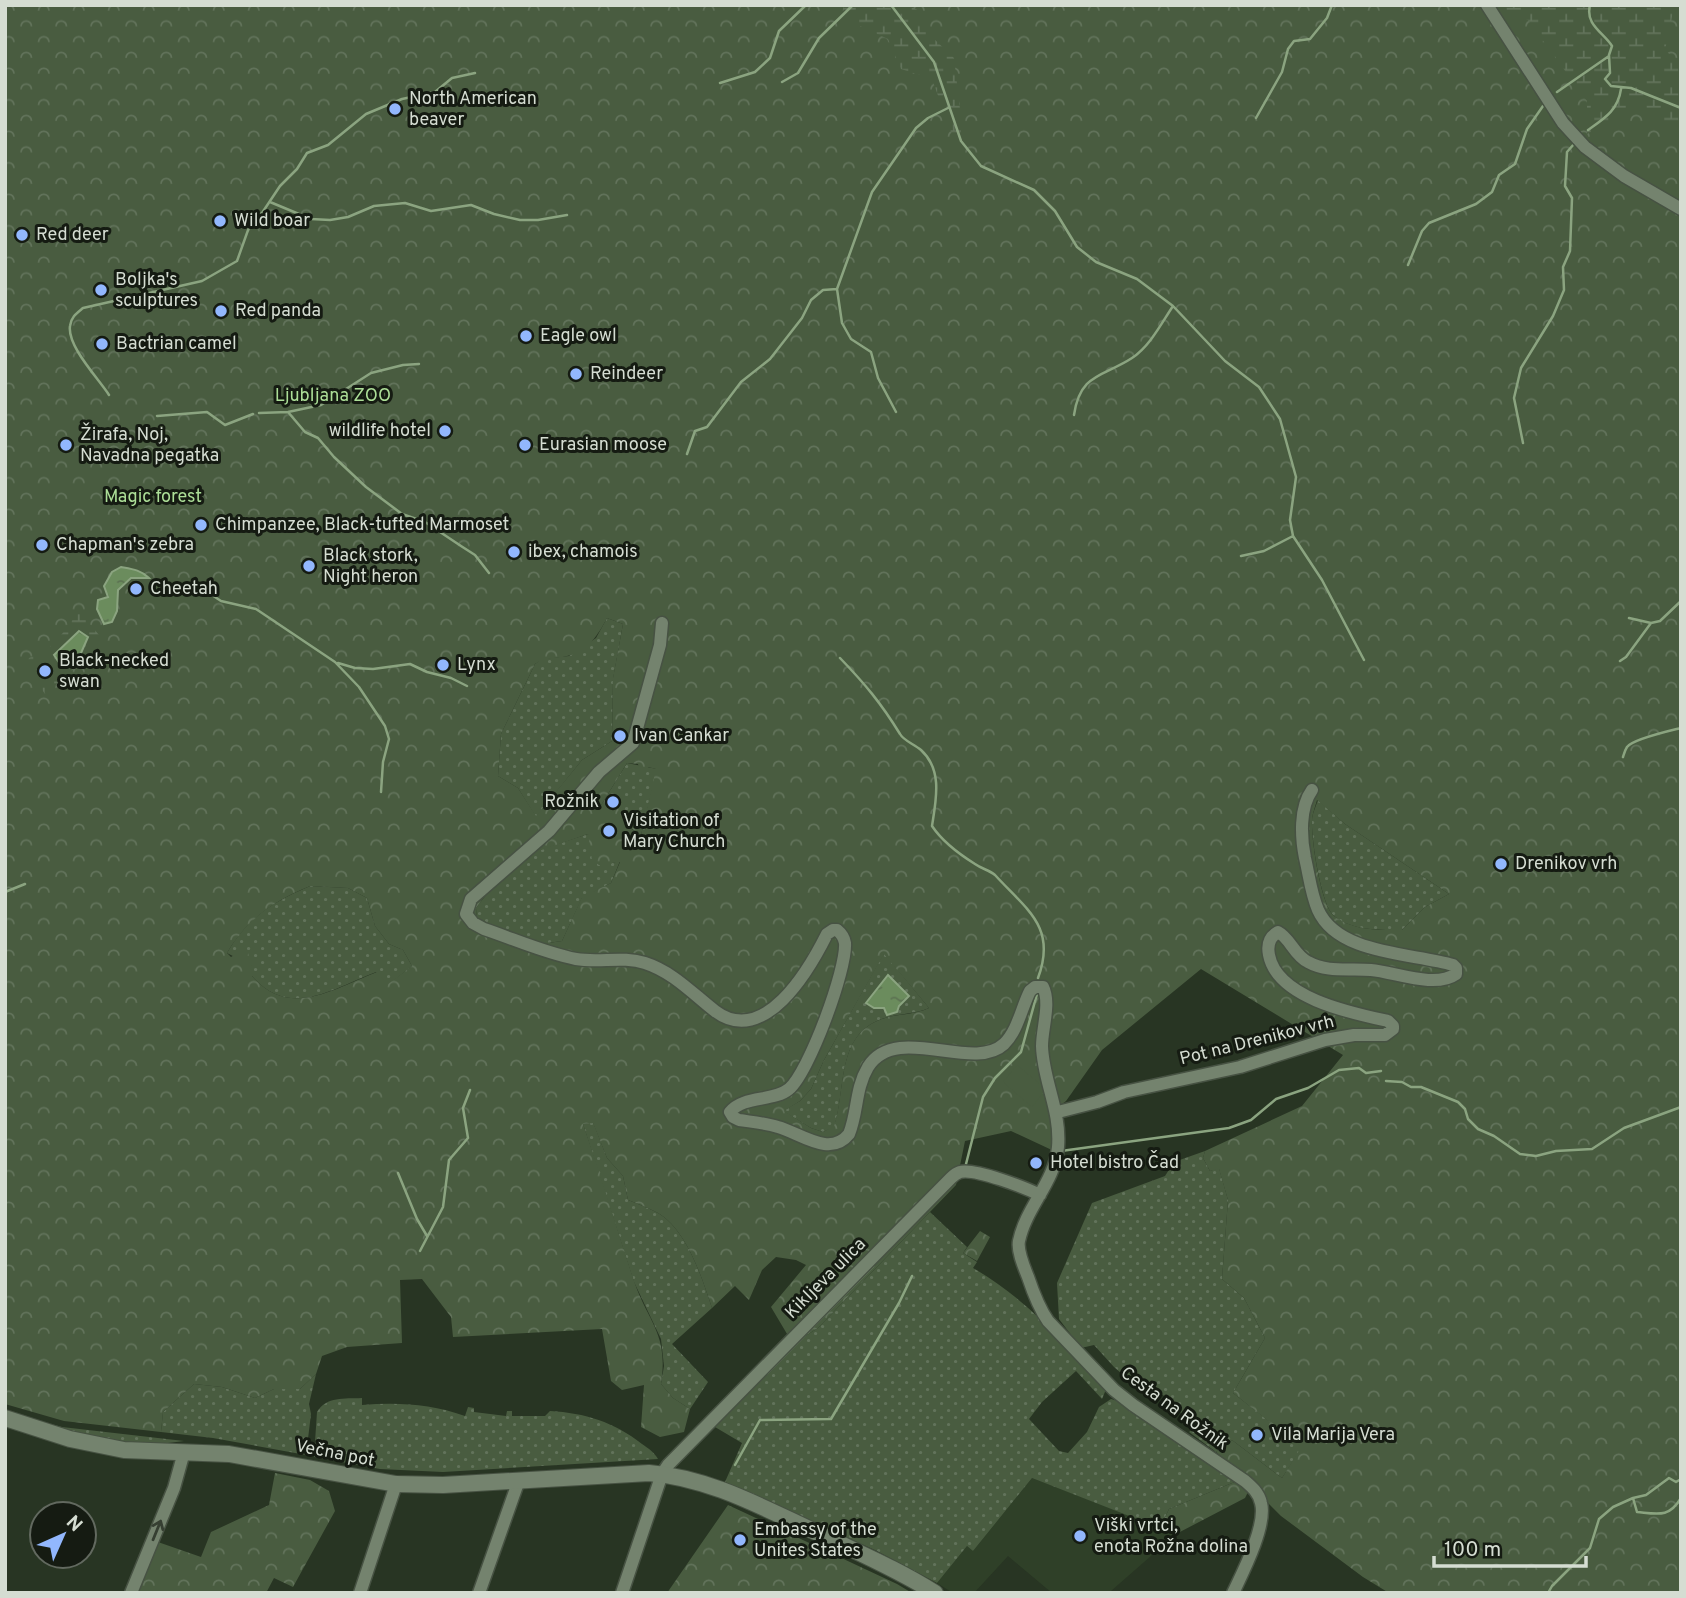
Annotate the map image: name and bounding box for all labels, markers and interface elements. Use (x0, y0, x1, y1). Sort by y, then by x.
place label: North American beaver (409, 88, 537, 132)
marker: North American beaver (387, 101, 403, 117)
place label: Wild boar (234, 210, 310, 233)
marker: Wild boar (212, 213, 228, 229)
place label: Red deer (36, 224, 109, 247)
marker: Red deer (14, 227, 30, 243)
place label: Boljka's sculptures (115, 269, 198, 313)
marker: Boljka's sculptures (93, 282, 109, 298)
place label: Red panda (235, 300, 321, 323)
marker: Red panda (213, 303, 229, 319)
place label: Eagle owl (540, 325, 617, 348)
marker: Eagle owl (518, 328, 534, 344)
place label: Bactrian camel (116, 333, 237, 356)
marker: Bactrian camel (94, 336, 110, 352)
place label: Reindeer (590, 363, 663, 386)
marker: Reindeer (568, 366, 584, 382)
park label: Ljubljana ZOO (275, 385, 391, 408)
place label: wildlife hotel (329, 420, 431, 443)
place label: Žirafa, Noj, Navadna pegatka (80, 422, 219, 468)
marker: wildlife hotel (437, 423, 453, 439)
place label: Eurasian moose (539, 434, 667, 457)
marker: Žirafa, Noj, Navadna pegatka (58, 437, 74, 453)
marker: Eurasian moose (517, 437, 533, 453)
park label: Magic forest (104, 486, 202, 509)
place label: Chimpanzee, Black-tufted Marmoset (215, 514, 509, 537)
marker: Chimpanzee, Black-tufted Marmoset (193, 517, 209, 533)
place label: Chapman's zebra (56, 534, 194, 557)
marker: Chapman's zebra (34, 537, 50, 553)
place label: ibex, chamois (528, 541, 638, 564)
marker: ibex, chamois (506, 544, 522, 560)
place label: Black stork, Night heron (323, 545, 418, 589)
marker: Black stork, Night heron (301, 558, 317, 574)
place label: Cheetah (150, 578, 218, 601)
marker: Cheetah (128, 581, 144, 597)
place label: Black-necked swan (59, 650, 169, 694)
place label: Lynx (457, 654, 496, 677)
marker: Lynx (435, 657, 451, 673)
marker: Black-necked swan (37, 663, 53, 679)
place label: Ivan Cankar (634, 725, 729, 748)
marker: Ivan Cankar (612, 728, 628, 744)
place label: Rožnik (544, 791, 599, 814)
marker: Rožnik (605, 794, 621, 810)
place label: Visitation of Mary Church (623, 810, 725, 854)
marker: Visitation of Mary Church (601, 823, 617, 839)
place label: Drenikov vrh (1515, 853, 1617, 876)
marker: Drenikov vrh (1493, 856, 1509, 872)
street label: Pot na Drenikov vrh (1177, 1011, 1337, 1071)
place label: Hotel bistro Čad (1050, 1150, 1179, 1175)
marker: Hotel bistro Čad (1028, 1155, 1044, 1171)
street label: Kikljeva ulica (781, 1234, 871, 1324)
street label: Cesta na Rožnik (1115, 1362, 1233, 1456)
place label: Vila Marija Vera (1271, 1424, 1395, 1447)
marker: Vila Marija Vera (1249, 1427, 1265, 1443)
street label: Večna pot (293, 1435, 377, 1473)
north arrow (28, 1500, 98, 1570)
text: N (60, 1511, 87, 1538)
place label: Viški vrtci, enota Rožna dolina (1094, 1515, 1248, 1559)
one-way arrow (151, 1519, 164, 1541)
place label: Embassy of the Unites States (754, 1519, 877, 1563)
scale bar (1434, 1524, 1586, 1568)
marker: Viški vrtci, enota Rožna dolina (1072, 1528, 1088, 1544)
marker: Embassy of the Unites States (732, 1532, 748, 1548)
text: 100 m (1444, 1537, 1501, 1564)

